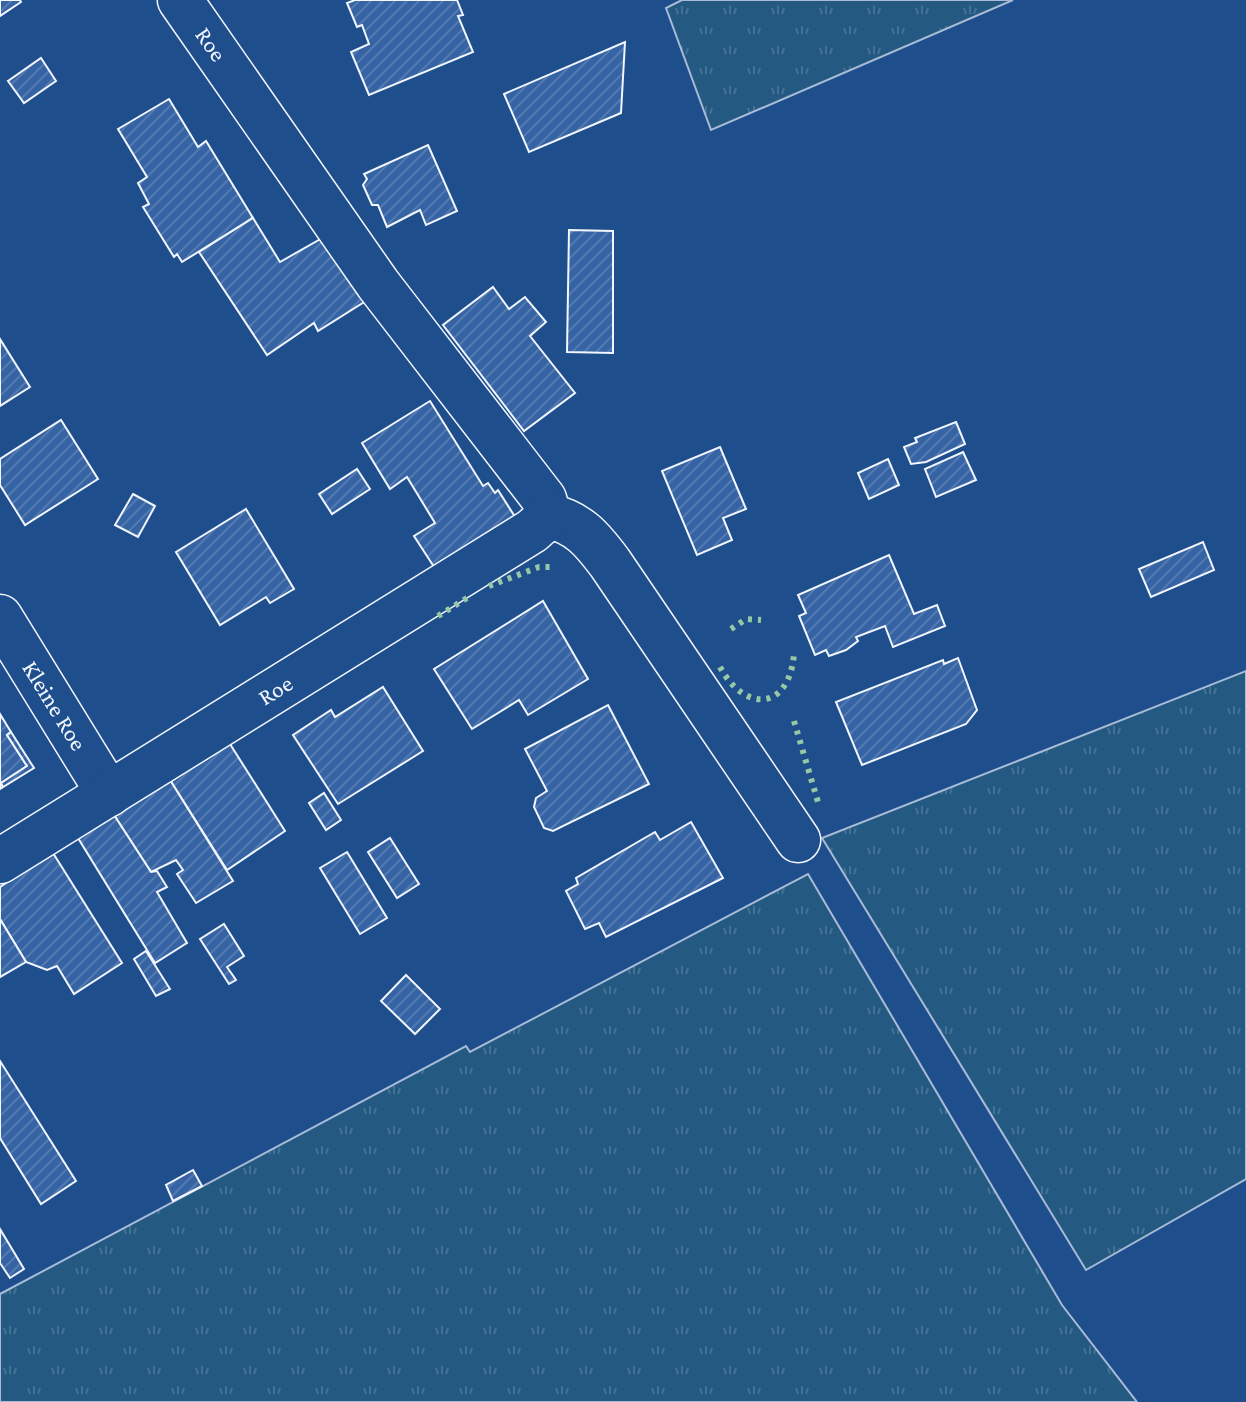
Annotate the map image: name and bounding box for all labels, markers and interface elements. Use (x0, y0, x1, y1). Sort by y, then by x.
street label: Roe (190, 22, 233, 66)
street label: Kleine Roe (17, 655, 93, 755)
street label: Roe (253, 669, 297, 711)

